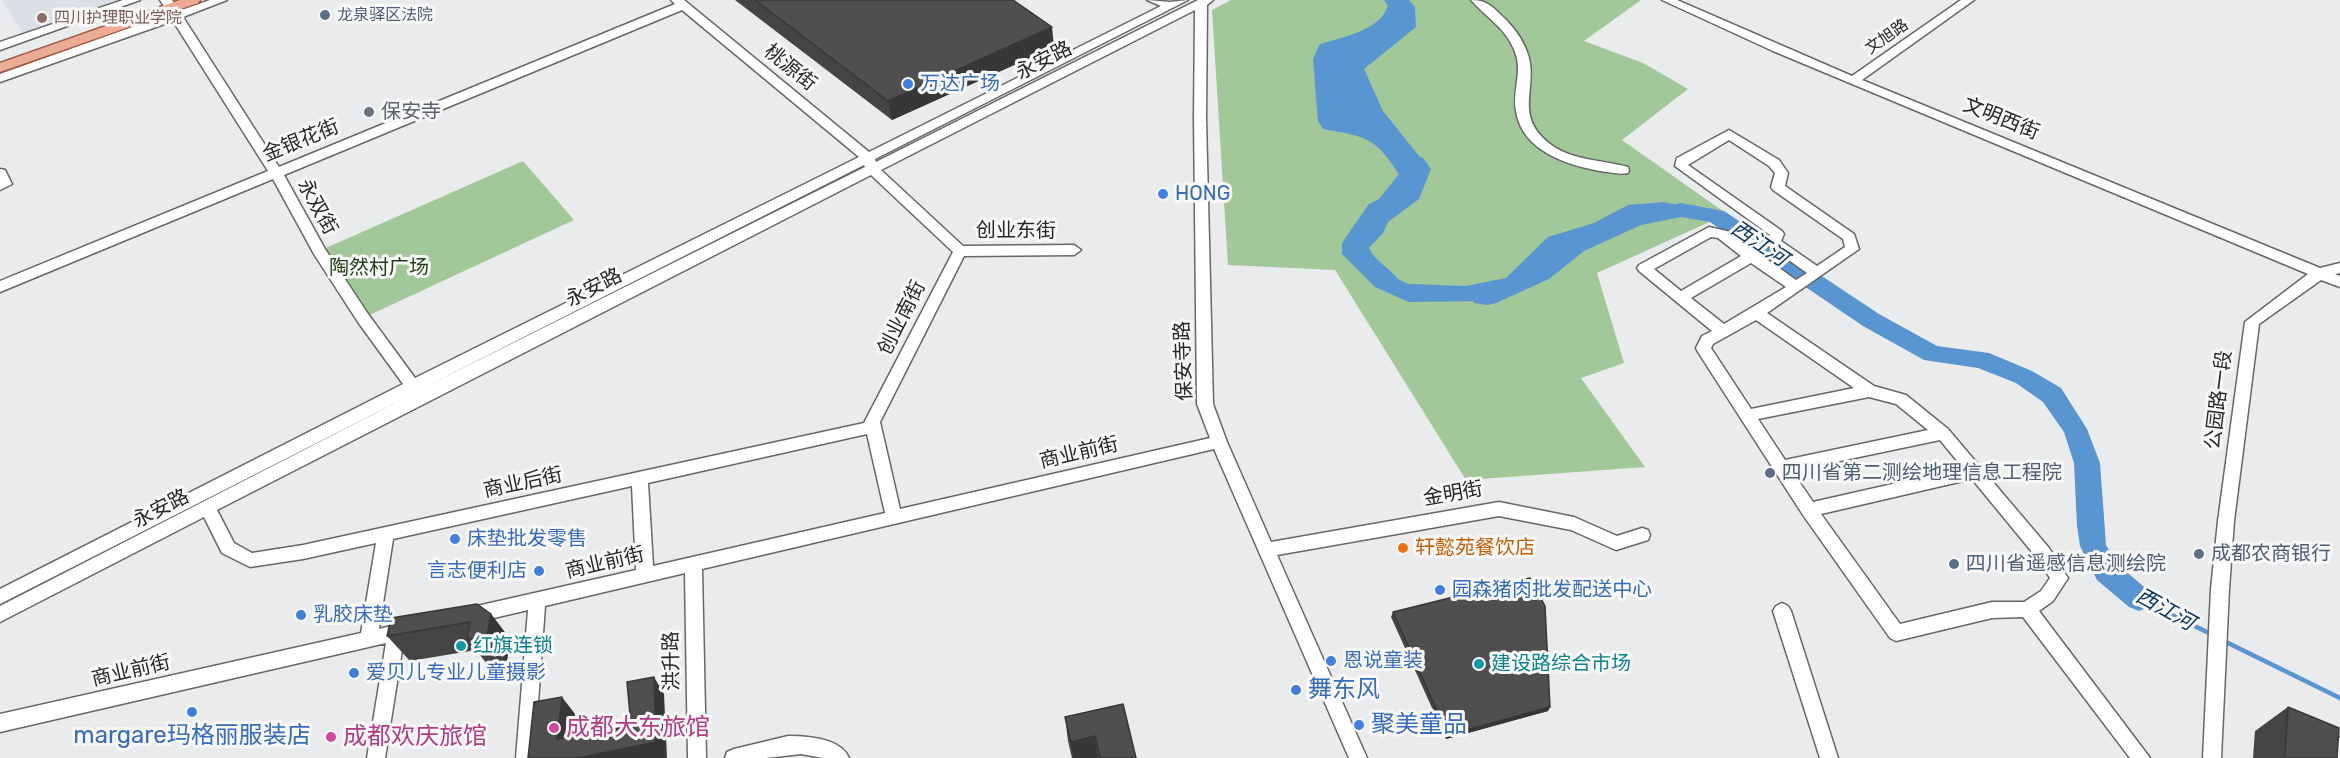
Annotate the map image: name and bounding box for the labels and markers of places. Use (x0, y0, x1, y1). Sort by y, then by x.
place label: 龙泉驿区法院 (337, 5, 433, 25)
place label: 四川护理职业学院 (54, 8, 182, 28)
marker: 龙泉驿区法院 (318, 8, 332, 22)
marker: 四川护理职业学院 (35, 11, 49, 25)
place label: 万达广场 (920, 72, 1000, 96)
marker: 万达广场 (901, 77, 915, 91)
place label: 保安寺 (381, 100, 441, 124)
marker: 保安寺 (362, 105, 376, 119)
place label: HONG (1175, 182, 1230, 206)
marker: HONG (1156, 187, 1170, 201)
place label: 四川省第二测绘地理信息工程院 (1782, 461, 2062, 485)
marker: 四川省第二测绘地理信息工程院 (1763, 466, 1777, 480)
place label: 床垫批发零售 (467, 527, 587, 551)
marker: 床垫批发零售 (448, 532, 462, 546)
place label: 轩懿苑餐饮店 (1415, 536, 1535, 560)
marker: 轩懿苑餐饮店 (1396, 541, 1410, 555)
place label: 成都农商银行 (2211, 542, 2331, 566)
marker: 成都农商银行 (2192, 547, 2206, 561)
place label: 四川省遥感信息测绘院 (1966, 552, 2166, 576)
marker: 四川省遥感信息测绘院 (1947, 557, 1961, 571)
place label: 言志便利店 (427, 559, 527, 583)
marker: 言志便利店 (532, 564, 546, 578)
place label: 园森猪肉批发配送中心 (1452, 578, 1652, 602)
marker: 园森猪肉批发配送中心 (1433, 583, 1447, 597)
place label: 乳胶床垫 (313, 603, 393, 627)
marker: 乳胶床垫 (294, 608, 308, 622)
place label: 红旗连锁 (473, 634, 553, 658)
marker: 红旗连锁 (454, 639, 468, 653)
place label: 恩说童装 (1343, 649, 1423, 673)
place label: 建设路综合市场 (1491, 652, 1631, 676)
marker: 恩说童装 (1324, 654, 1338, 668)
marker: 建设路综合市场 (1472, 657, 1486, 671)
place label: 爱贝儿专业儿童摄影 (366, 661, 546, 685)
marker: 爱贝儿专业儿童摄影 (347, 666, 361, 680)
place label: 舞东风 (1308, 676, 1380, 704)
marker: 舞东风 (1289, 683, 1303, 697)
marker: margare玛格丽服装店 (185, 705, 199, 719)
place label: 聚美童品 (1371, 711, 1467, 739)
place label: 成都大东旅馆 (566, 714, 710, 742)
marker: 聚美童品 (1352, 718, 1366, 732)
marker: 成都大东旅馆 (547, 721, 561, 735)
place label: margare玛格丽服装店 (73, 722, 311, 750)
place label: 成都欢庆旅馆 (343, 723, 487, 751)
marker: 成都欢庆旅馆 (324, 730, 338, 744)

